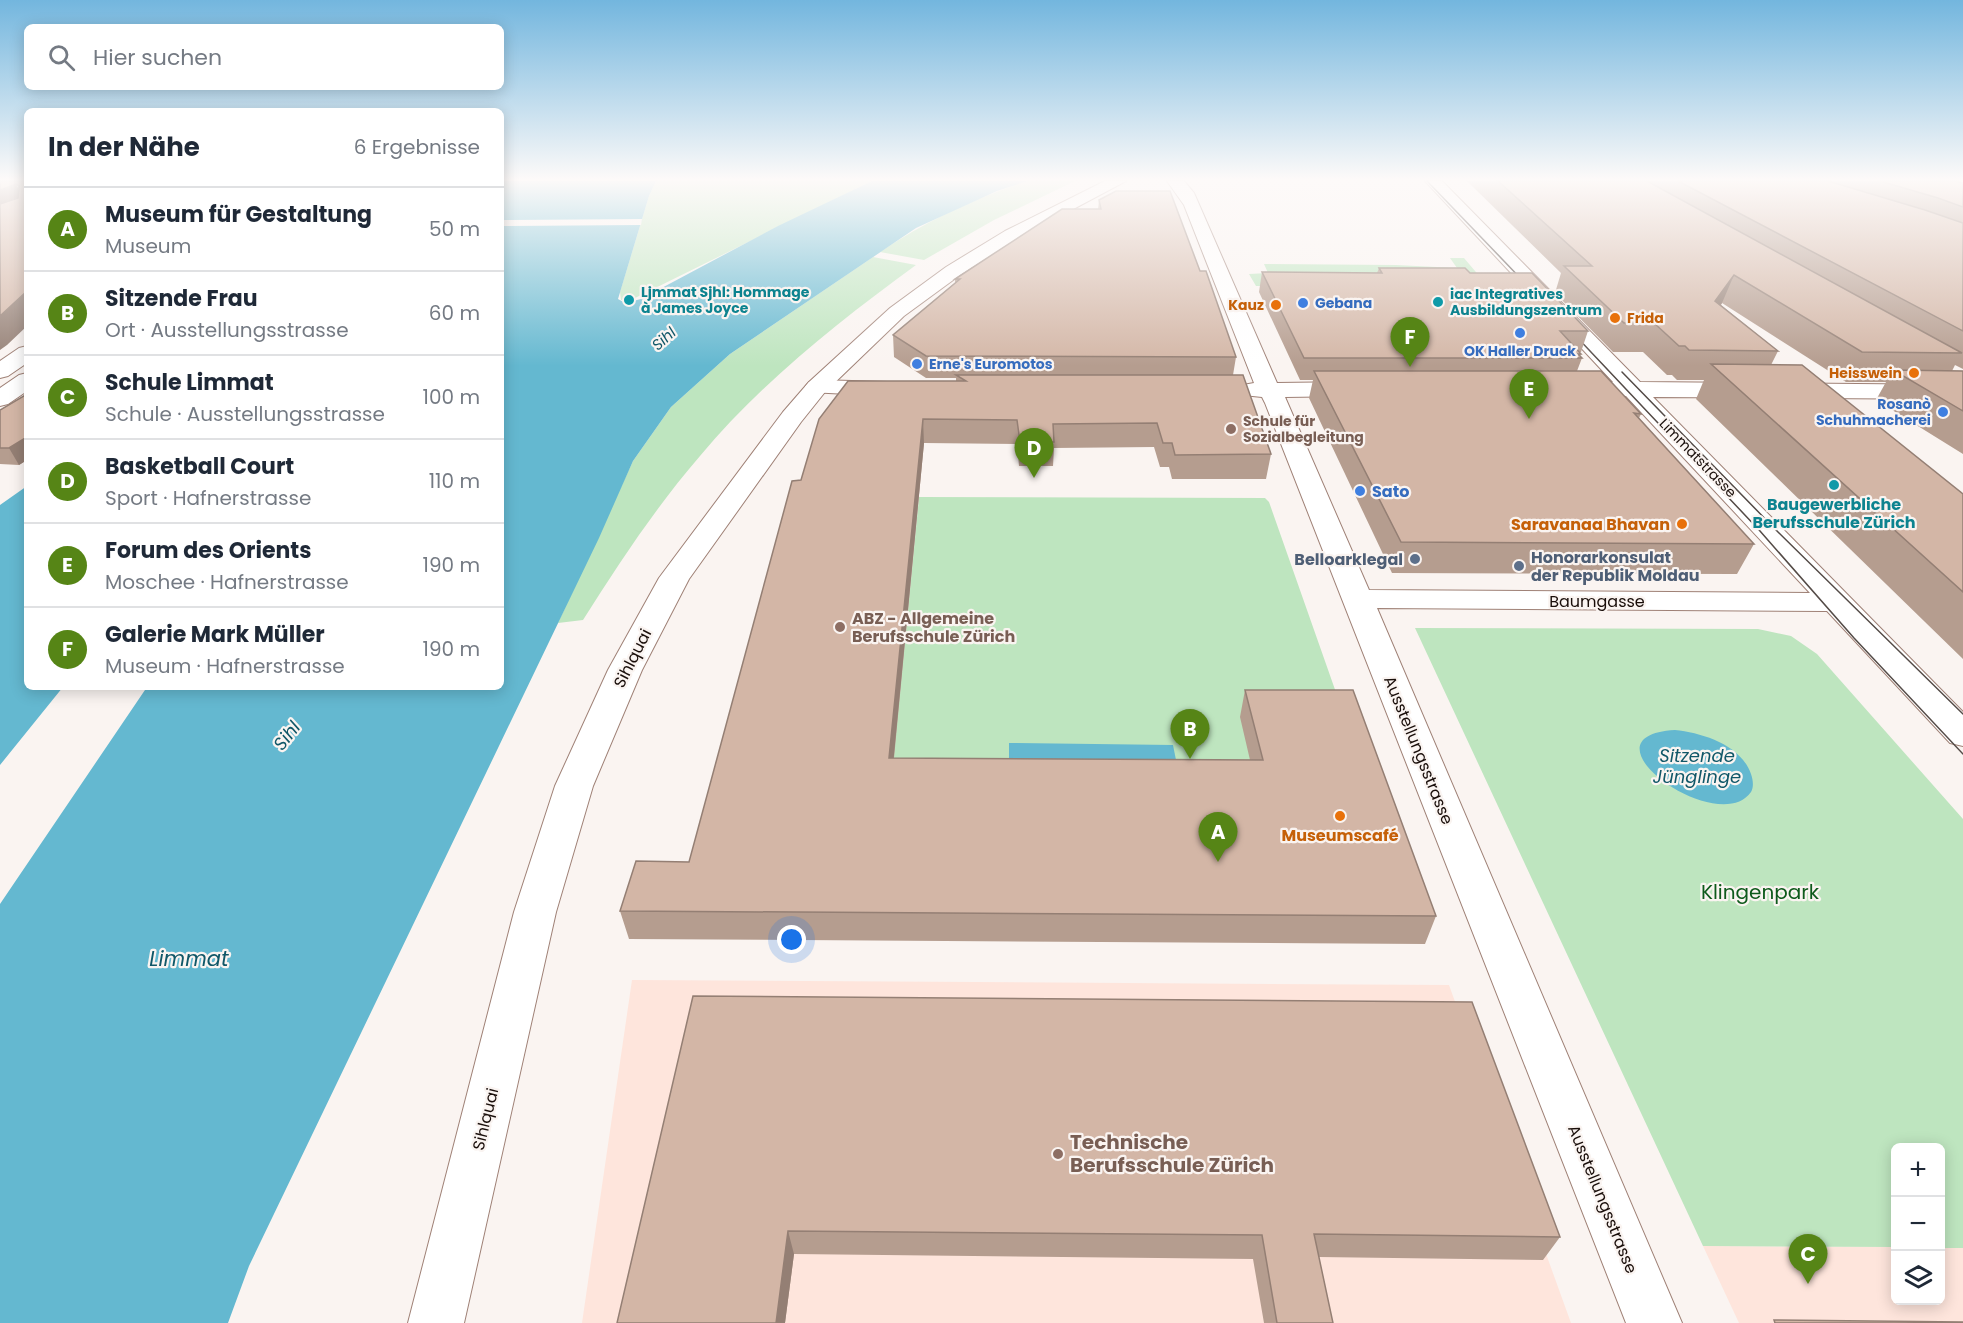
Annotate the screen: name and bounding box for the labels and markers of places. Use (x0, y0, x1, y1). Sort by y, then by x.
place label: Ljmmat Sjhl: Hommage à James Joyce (641, 282, 810, 318)
place label: iac Integratives Ausbildungszentrum (1450, 284, 1602, 320)
marker: Ljmmat Sjhl: Hommage à James Joyce (622, 293, 636, 307)
place label: Gebana (1315, 293, 1372, 313)
place label: Kauz (1228, 295, 1264, 315)
marker: iac Integratives Ausbildungszentrum (1431, 295, 1445, 309)
marker: Gebana (1296, 296, 1310, 310)
marker: Kauz (1269, 298, 1283, 312)
place label: Frida (1627, 308, 1664, 328)
marker: Frida (1608, 311, 1622, 325)
pin: F (1390, 318, 1430, 367)
marker: OK Haller Druck (1513, 326, 1527, 340)
place label: OK Haller Druck (1464, 341, 1576, 361)
place label: Erne's Euromotos (929, 354, 1053, 374)
marker: Erne's Euromotos (910, 357, 924, 371)
place label: Heisswein (1829, 363, 1902, 383)
marker: Heisswein (1907, 366, 1921, 380)
pin: E (1510, 370, 1549, 419)
place label: Rosanò Schuhmacherei (1816, 394, 1931, 430)
marker: Rosanò Schuhmacherei (1936, 405, 1950, 419)
place label: Schule für Sozialbegleitung (1243, 411, 1364, 447)
marker: Schule für Sozialbegleitung (1224, 422, 1238, 436)
pin: D (1014, 428, 1054, 478)
marker: Baugewerbliche Berufsschule Zürich (1827, 478, 1841, 492)
place label: Sato (1372, 480, 1409, 503)
marker: Sato (1353, 484, 1367, 498)
place label: Baugewerbliche Berufsschule Zürich (1752, 493, 1916, 534)
place label: Saravanaa Bhavan (1511, 513, 1670, 536)
marker: Saravanaa Bhavan (1675, 517, 1689, 531)
place label: Honorarkonsulat der Republik Moldau (1531, 546, 1700, 587)
place label: Belloarklegal (1294, 548, 1403, 571)
marker: Belloarklegal (1408, 552, 1422, 566)
marker: Honorarkonsulat der Republik Moldau (1512, 559, 1526, 573)
place label: ABZ - Allgemeine Berufsschule Zürich (852, 607, 1015, 648)
marker: ABZ - Allgemeine Berufsschule Zürich (833, 620, 847, 634)
pin: B (1170, 710, 1210, 759)
marker: Museumscafé (1333, 809, 1347, 823)
pin: A (1198, 812, 1238, 862)
place label: Museumscafé (1281, 824, 1399, 847)
place label: Technische Berufsschule Zürich (1070, 1128, 1274, 1179)
marker: Technische Berufsschule Zürich (1051, 1147, 1065, 1161)
pin: C (1788, 1234, 1828, 1284)

